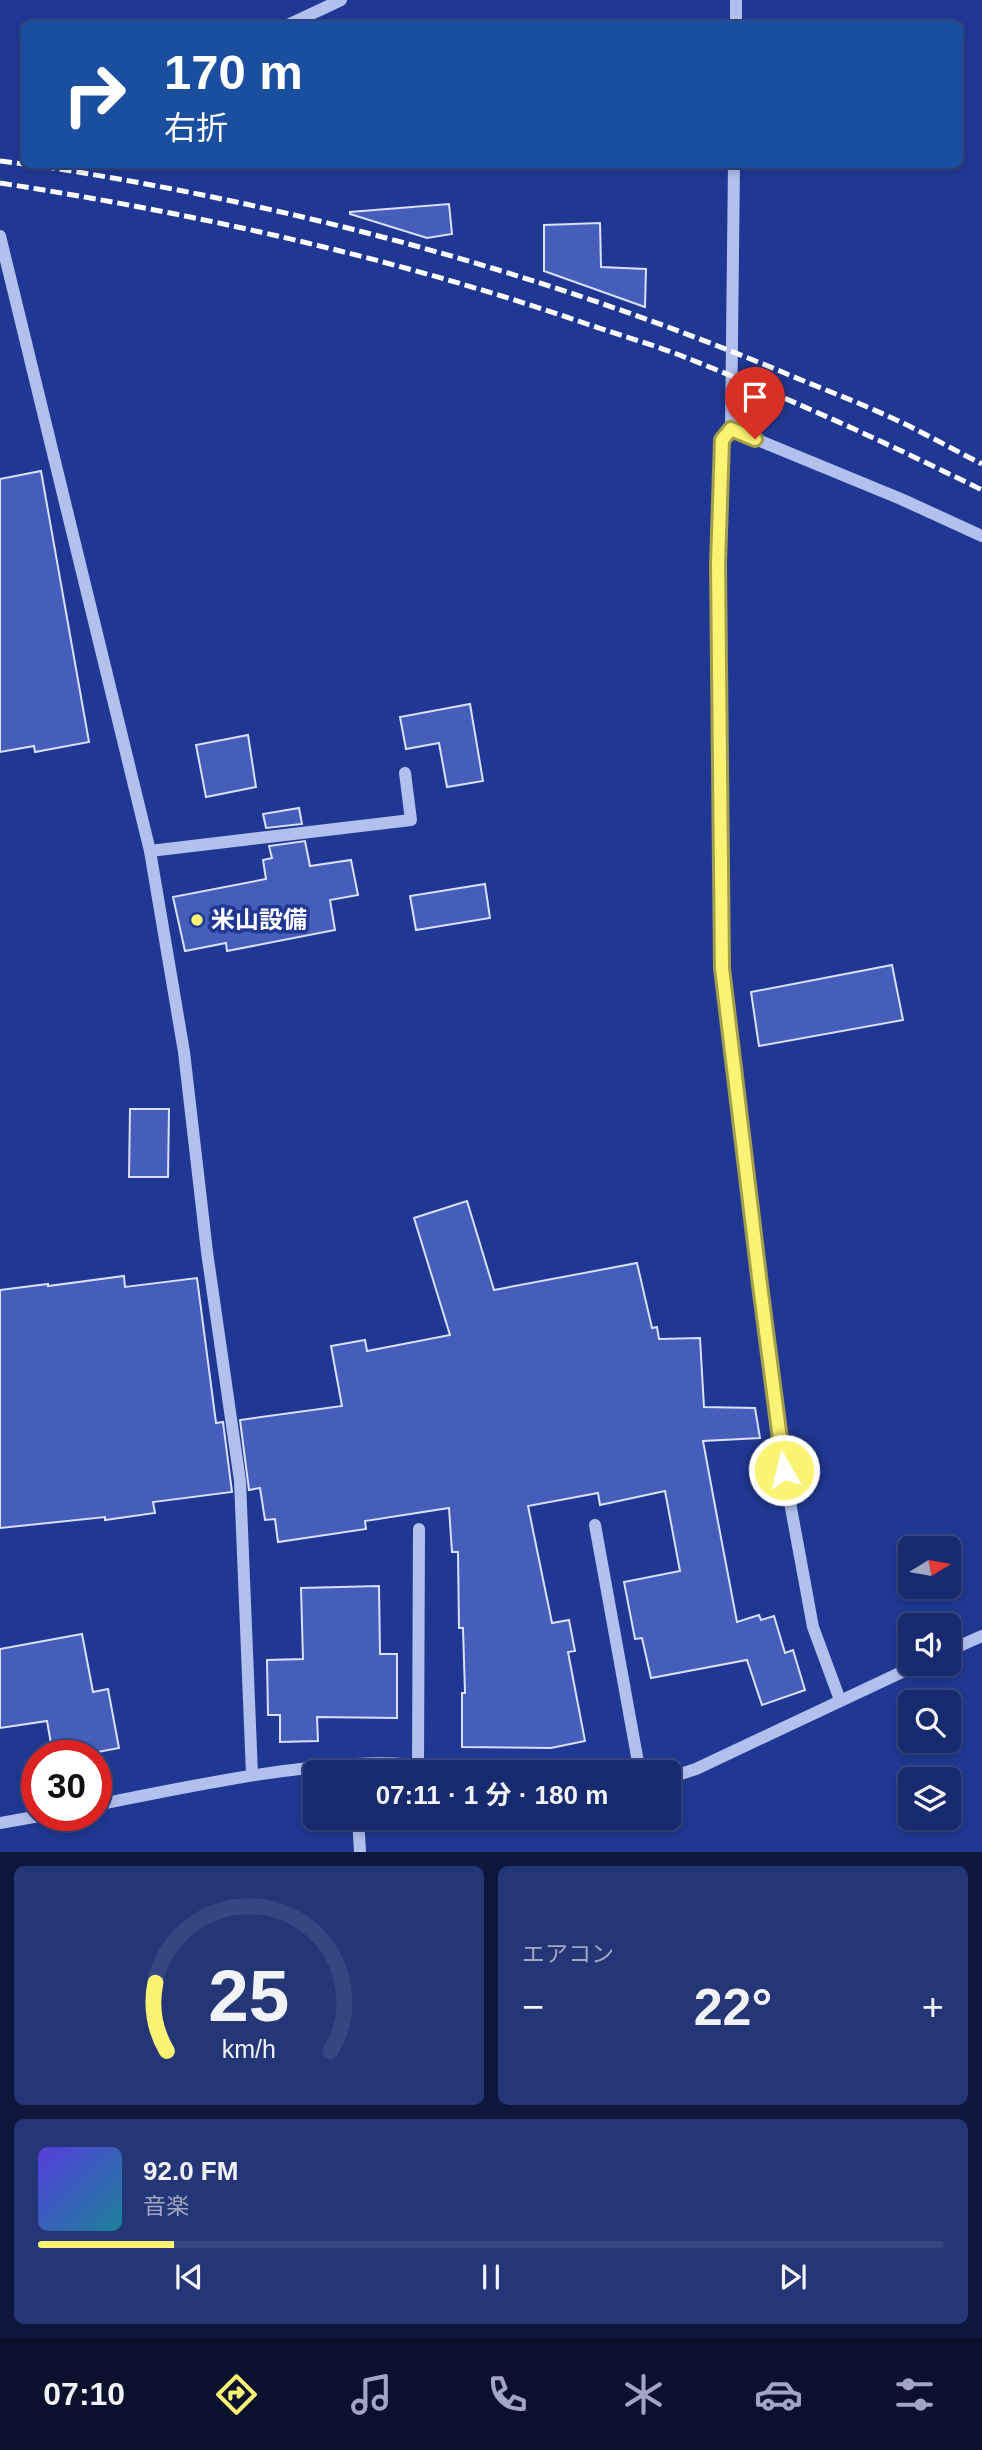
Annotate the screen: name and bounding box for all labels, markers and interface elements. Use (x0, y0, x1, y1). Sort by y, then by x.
text: 170 m (164, 45, 303, 99)
icon: right (49, 49, 140, 140)
text: 右折 (164, 110, 228, 146)
pin (725, 367, 785, 439)
icon: arrive (736, 378, 774, 416)
place label: 米山設備 (211, 906, 307, 933)
marker: 米山設備 (189, 912, 205, 928)
position arrow (747, 1433, 821, 1507)
north arrow (898, 1536, 961, 1600)
map controls (898, 1536, 961, 1830)
button: sound (898, 1613, 961, 1676)
button: search (898, 1690, 961, 1753)
speed limit sign: 30 (21, 1740, 112, 1831)
button: layers (898, 1767, 961, 1830)
text: 07:11 · 1 分 · 180 m (376, 1780, 608, 1810)
text: エアコン (522, 1941, 614, 1967)
text: 25 (209, 1956, 289, 2037)
text: 22° (694, 1978, 772, 2036)
text: − (522, 1986, 544, 2028)
text: + (922, 1986, 944, 2028)
text: km/h (222, 2035, 276, 2063)
text: 92.0 FM (143, 2156, 238, 2186)
text: 音楽 (143, 2193, 189, 2219)
icon: previous (170, 2258, 208, 2296)
icon: pause (472, 2258, 510, 2296)
icon: next (774, 2258, 812, 2296)
icon: directions (212, 2370, 261, 2419)
icon: music (347, 2370, 396, 2419)
icon: phone (483, 2370, 532, 2419)
icon: climate (619, 2370, 668, 2419)
icon: car (754, 2370, 803, 2419)
icon: filters (890, 2370, 939, 2419)
text: 07:10 (43, 2376, 125, 2412)

